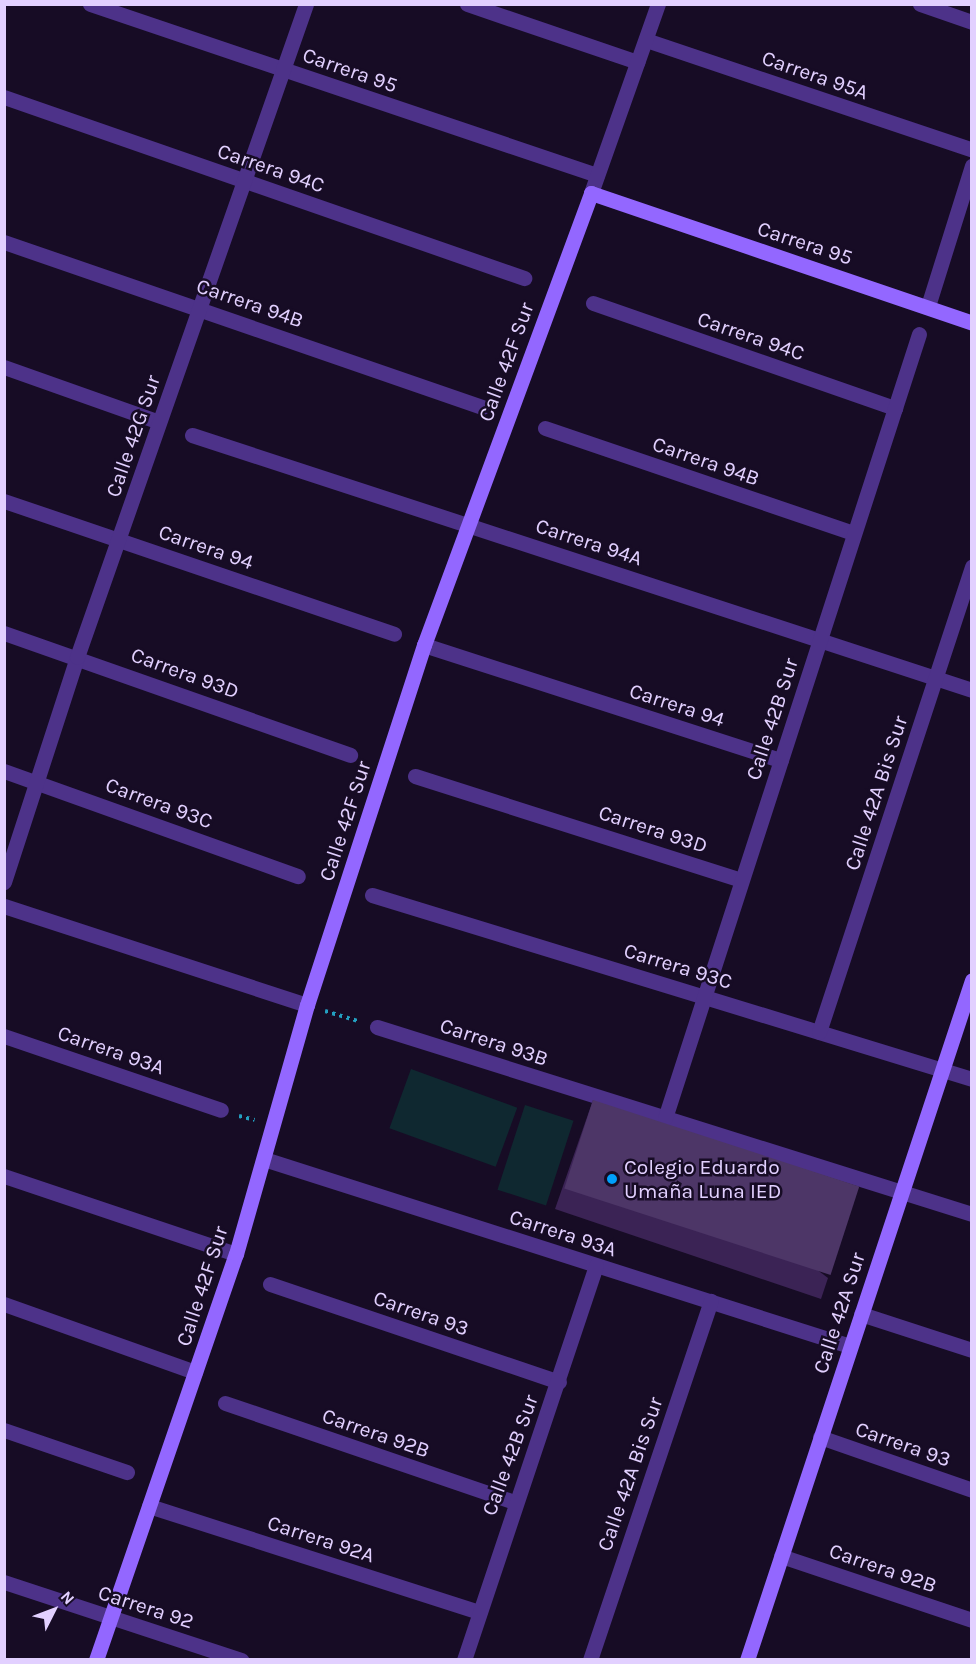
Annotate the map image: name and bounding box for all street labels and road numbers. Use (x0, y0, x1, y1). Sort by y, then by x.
street label: Carrera 95 (299, 42, 401, 98)
street label: Carrera 95A (759, 45, 871, 105)
street label: Carrera 94C (214, 138, 328, 198)
street label: Carrera 95 (754, 216, 856, 270)
street label: Carrera 94B (193, 273, 307, 333)
street label: Calle 42F Sur (473, 299, 539, 425)
street label: Carrera 94C (694, 306, 808, 366)
street label: Calle 42G Sur (100, 372, 166, 500)
street label: Carrera 94B (649, 431, 763, 491)
street label: Carrera 94A (533, 513, 645, 571)
street label: Carrera 94 (155, 519, 257, 575)
street label: Carrera 93D (128, 642, 242, 704)
street label: Calle 42B Sur (740, 655, 804, 783)
street label: Carrera 94 (626, 678, 728, 732)
street label: Calle 42A Bis Sur (839, 712, 913, 874)
street label: Calle 42F Sur (314, 758, 376, 884)
street label: Carrera 93C (102, 772, 216, 834)
street label: Carrera 93D (595, 800, 711, 858)
street label: Carrera 93C (621, 938, 735, 994)
street label: Carrera 93B (437, 1013, 551, 1071)
street label: Carrera 93A (54, 1020, 168, 1080)
street label: Carrera 93A (506, 1204, 620, 1262)
street label: Calle 42F Sur (171, 1223, 233, 1349)
street label: Calle 42A Sur (808, 1249, 870, 1377)
street label: Carrera 93 (370, 1285, 472, 1341)
street label: Calle 42B Sur (476, 1391, 544, 1519)
street label: Calle 42A Bis Sur (592, 1394, 668, 1554)
street label: Carrera 92B (319, 1403, 433, 1463)
street label: Carrera 93 (852, 1416, 954, 1472)
street label: Carrera 92A (264, 1510, 378, 1568)
street label: Carrera 92B (826, 1538, 940, 1598)
street label: Carrera 92 (95, 1580, 197, 1634)

